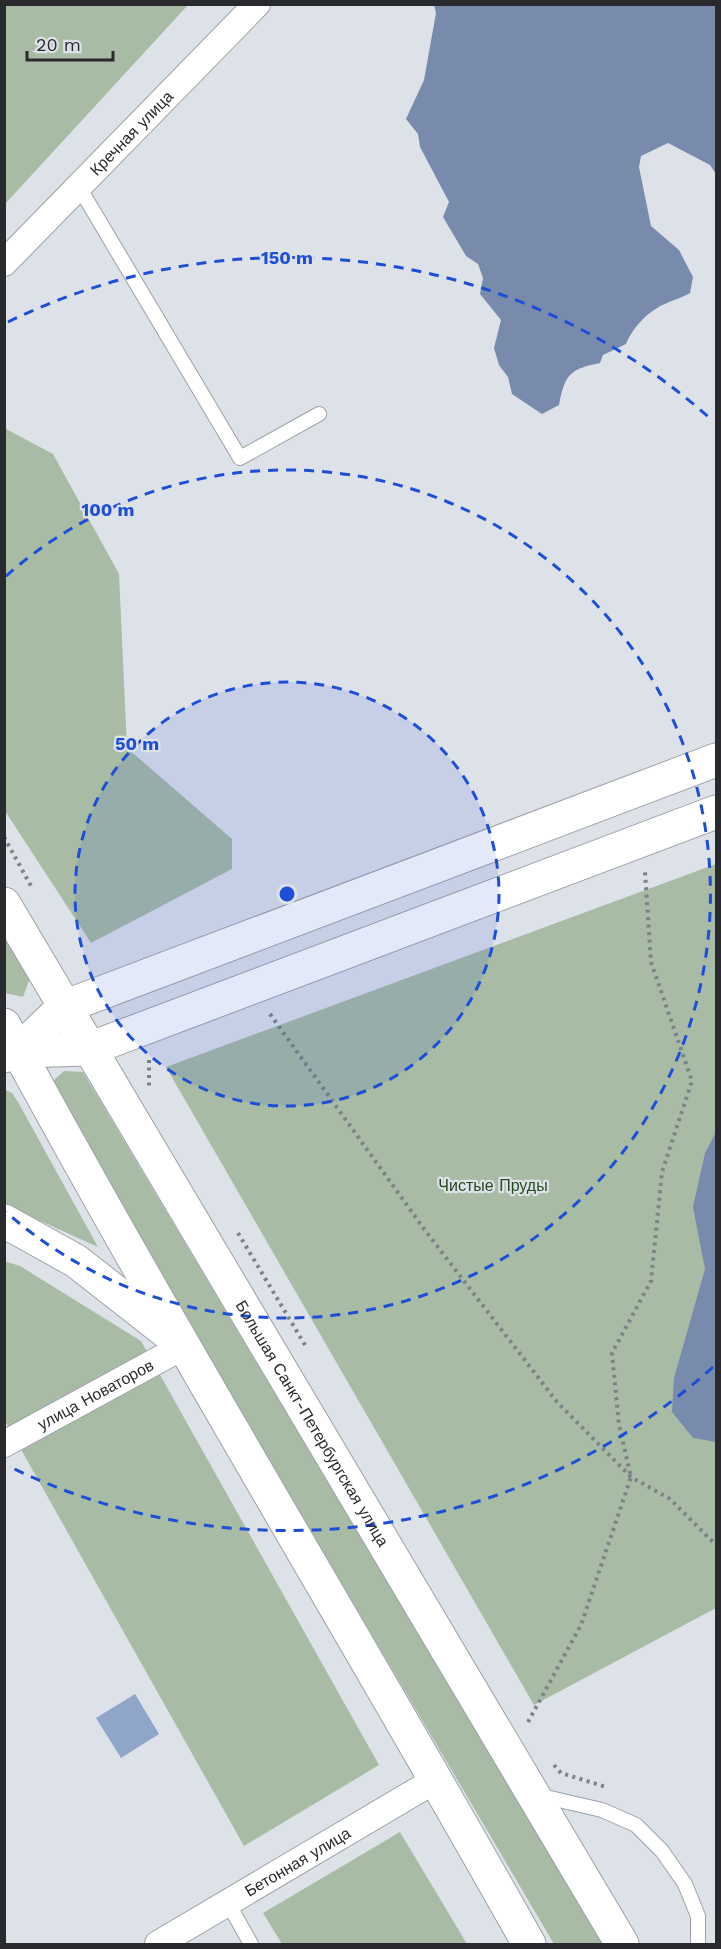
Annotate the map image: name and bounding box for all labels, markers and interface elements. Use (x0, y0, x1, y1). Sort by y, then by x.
scale bar (27, 24, 112, 62)
text: 20 m (36, 34, 81, 55)
street label: Кречная улица (86, 87, 177, 179)
text: 150 m (261, 247, 313, 268)
text: 100 m (81, 499, 135, 520)
text: 50 m (115, 733, 159, 754)
centre of rings (277, 884, 297, 904)
park label: Чистые Пруды (438, 1176, 548, 1195)
street label: Большая Санкт-Петербургская улица (232, 1297, 393, 1550)
street label: улица Новаторов (34, 1355, 157, 1434)
street label: Бетонная улица (241, 1823, 354, 1901)

